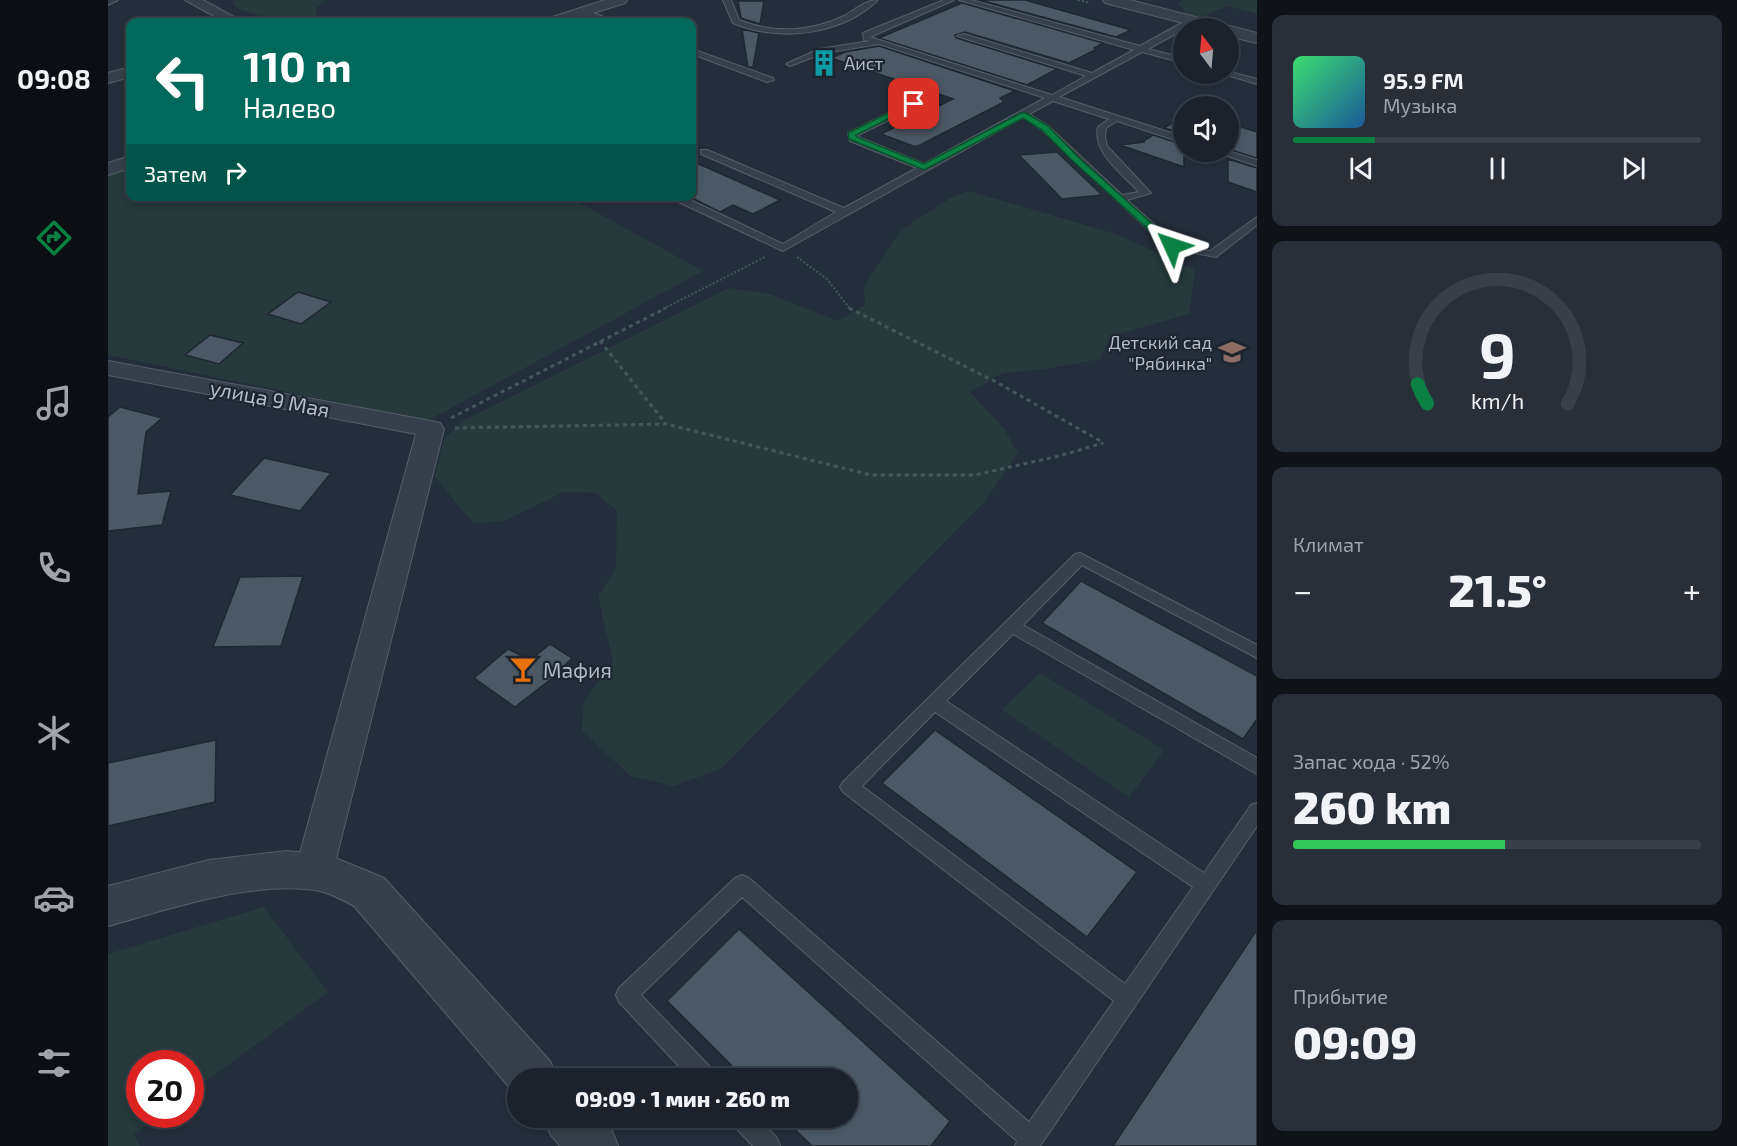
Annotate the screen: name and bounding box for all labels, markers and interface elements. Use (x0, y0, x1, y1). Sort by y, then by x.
north arrow (1173, 18, 1239, 84)
map controls (1173, 18, 1239, 162)
text: 110 m (243, 40, 352, 90)
icon: left (144, 42, 222, 120)
building icon: Аист (809, 48, 839, 78)
place label: Аист (844, 52, 884, 74)
text: 09:08 (17, 62, 91, 94)
text: 95.9 FM (1383, 67, 1464, 93)
pin (888, 78, 939, 129)
icon: arrive (897, 87, 930, 120)
text: Налево (243, 91, 336, 123)
text: Музыка (1383, 93, 1457, 117)
button: sound (1173, 96, 1239, 162)
icon: previous (1345, 152, 1378, 185)
icon: pause (1481, 152, 1514, 185)
icon: next (1617, 152, 1650, 185)
icon: right (219, 156, 252, 189)
text: Затем (144, 160, 207, 186)
position arrow (1140, 214, 1204, 278)
icon: directions (33, 217, 75, 259)
text: 9 (1479, 316, 1515, 391)
place label: Детский сад "Рябинка" (1108, 331, 1212, 374)
school or university icon: Детский сад "Рябинка" (1217, 337, 1247, 367)
street label: улица 9 Мая (208, 374, 332, 423)
icon: music (33, 382, 75, 424)
text: km/h (1470, 388, 1524, 413)
text: Климат (1293, 532, 1364, 556)
icon: phone (33, 547, 75, 589)
text: 21.5° (1448, 562, 1547, 616)
text: − (1293, 570, 1312, 610)
text: + (1683, 570, 1701, 610)
bar icon: Мафия (508, 654, 538, 684)
place label: Мафия (543, 657, 612, 682)
icon: climate (33, 712, 75, 754)
text: Запас хода · 52% (1293, 749, 1450, 773)
text: 260 km (1293, 779, 1451, 833)
icon: car (33, 877, 75, 919)
text: Прибытие (1293, 984, 1388, 1008)
text: 09:09 (1293, 1014, 1417, 1068)
icon: filters (33, 1042, 75, 1084)
speed limit sign: 20 (126, 1050, 204, 1128)
text: 09:09 · 1 мин · 260 m (575, 1085, 790, 1111)

